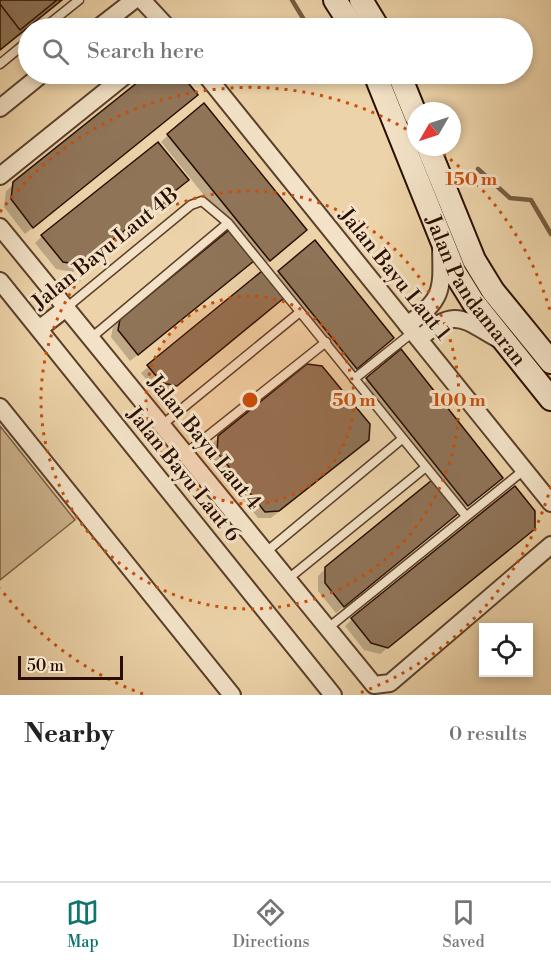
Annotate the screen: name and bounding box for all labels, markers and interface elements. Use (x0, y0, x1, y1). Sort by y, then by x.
search box (18, 18, 533, 84)
icon: search (39, 35, 72, 68)
text: Search here (87, 38, 204, 65)
north arrow (407, 102, 461, 156)
text: 150 m (445, 168, 498, 191)
street label: Jalan Bayu Laut 4B (27, 182, 184, 316)
street label: Jalan Bayu Laut 1 (332, 203, 455, 346)
street label: Jalan Pandamaran (419, 211, 532, 372)
street label: Jalan Bayu Laut 4 (141, 369, 266, 515)
text: 50 m (332, 389, 376, 412)
text: 100 m (432, 389, 486, 412)
centre of rings (240, 390, 260, 410)
street label: Jalan Bayu Laut 6 (120, 401, 246, 547)
map controls (479, 623, 533, 677)
button: locate (479, 623, 533, 677)
scale bar (18, 653, 123, 680)
text: 50 m (27, 656, 64, 676)
text: Nearby (24, 718, 114, 750)
text: 0 results (449, 722, 527, 747)
tab: Map (66, 896, 99, 952)
tab: Directions (232, 896, 310, 952)
tab: Saved (442, 896, 485, 952)

